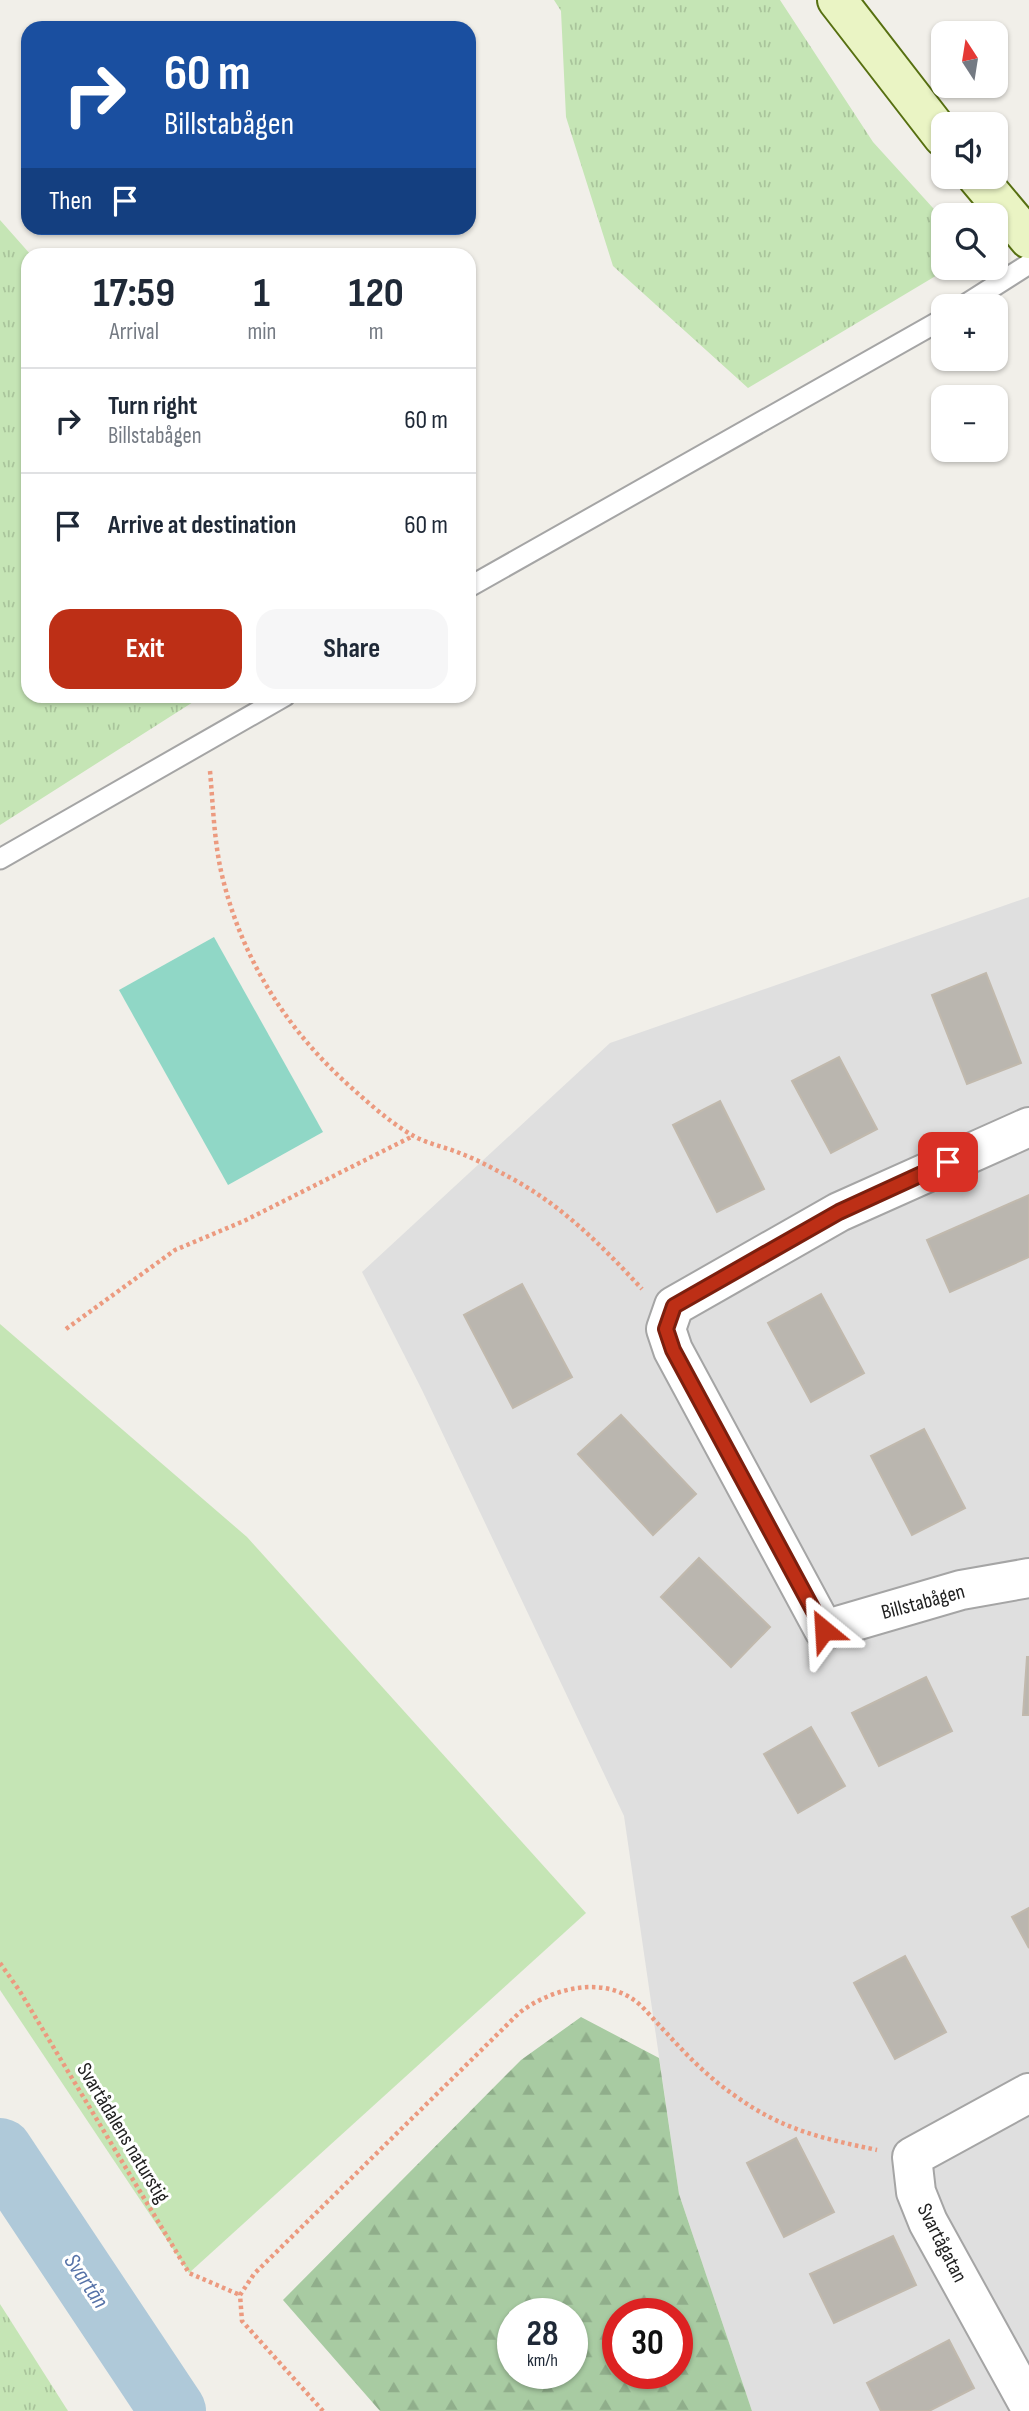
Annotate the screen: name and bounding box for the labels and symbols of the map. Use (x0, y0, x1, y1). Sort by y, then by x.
north arrow (931, 21, 1008, 98)
pin (918, 1132, 978, 1192)
street label: Billstabågen (878, 1579, 968, 1625)
position arrow (787, 1593, 861, 1667)
street label: Svartådalens naturstig (71, 2059, 175, 2207)
street label: Svartågatan (912, 2199, 972, 2287)
water label: Svartån (58, 2248, 115, 2314)
speed limit sign: 30 (602, 2298, 693, 2389)

